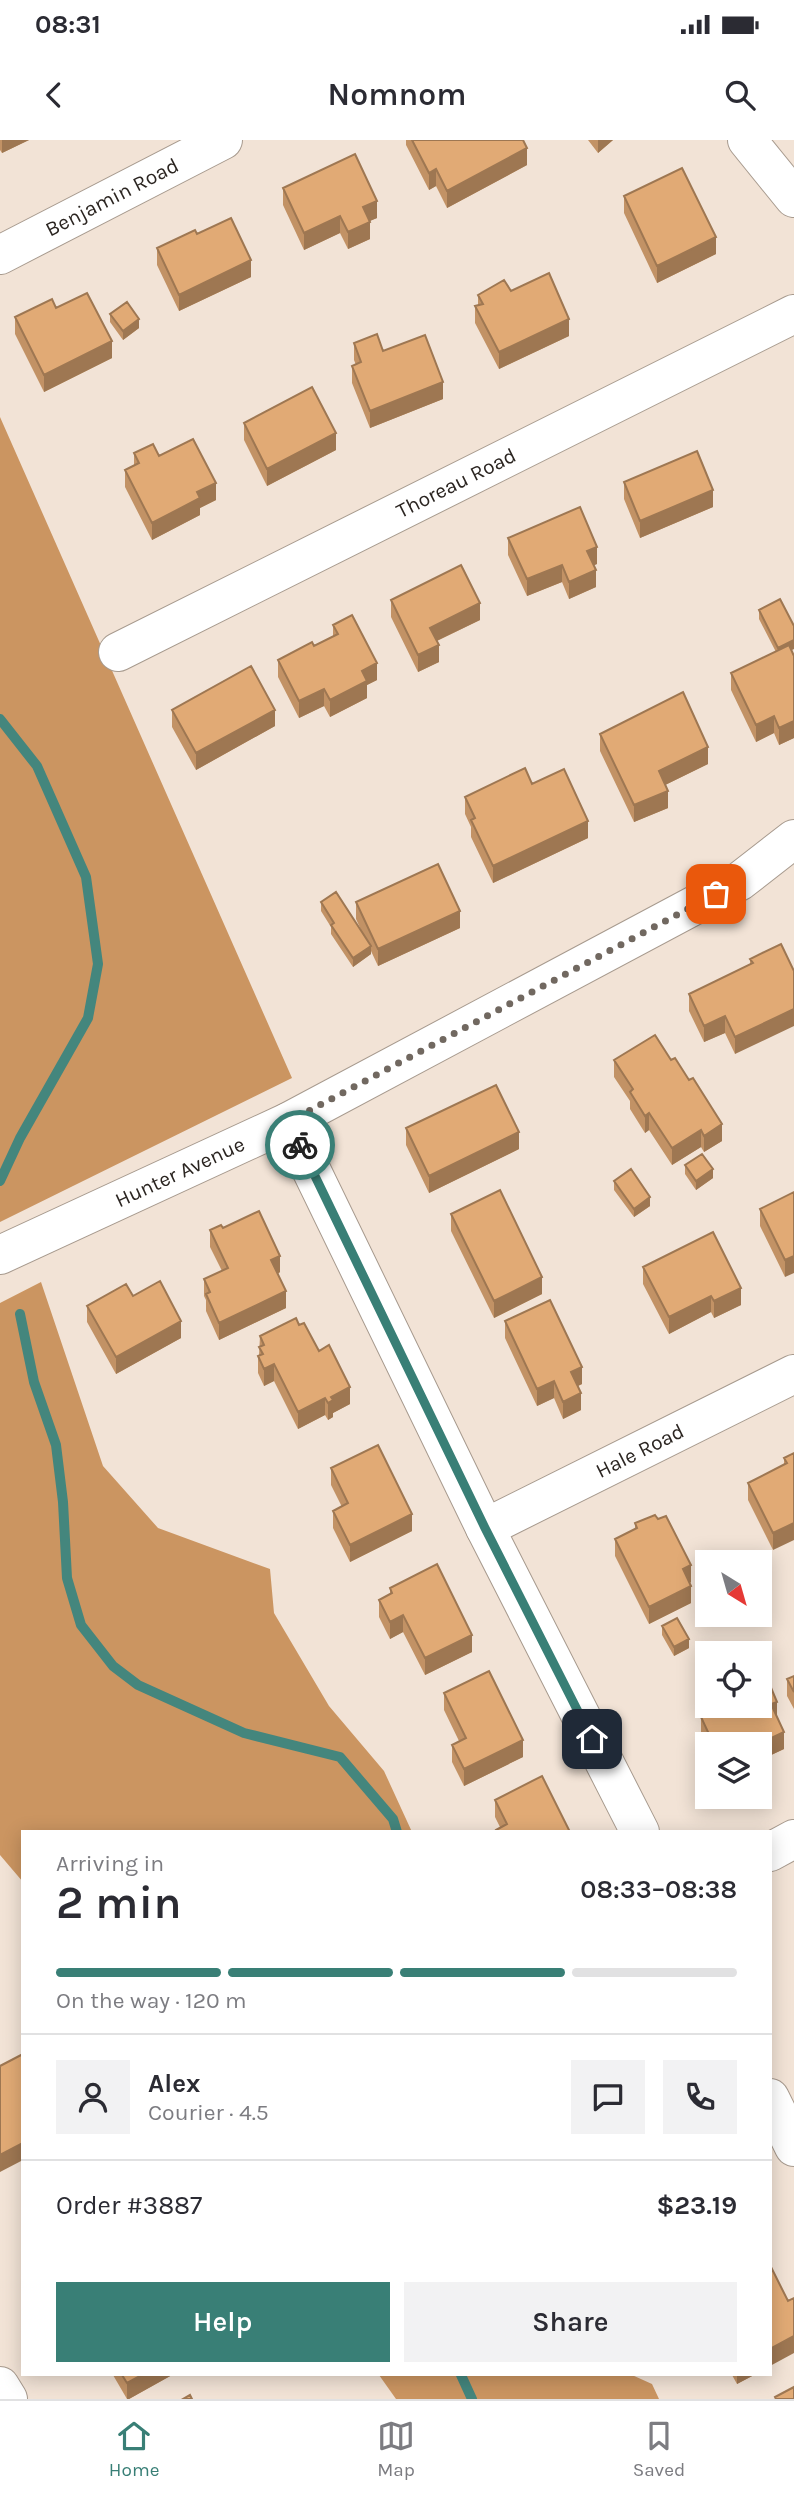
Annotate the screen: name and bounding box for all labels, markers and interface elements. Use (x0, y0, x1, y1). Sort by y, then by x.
text: 08:31 (35, 9, 101, 40)
icon: back (35, 76, 73, 114)
text: Nomnom (328, 76, 466, 113)
icon: search (721, 76, 759, 114)
street label: Benjamin Road (41, 153, 183, 242)
street label: Thoreau Road (392, 443, 520, 523)
pin (686, 864, 746, 924)
icon: bag (697, 875, 735, 913)
courier (265, 1110, 335, 1180)
icon: bike (281, 1126, 319, 1164)
street label: Hunter Avenue (111, 1132, 248, 1212)
street label: Hale Road (592, 1419, 688, 1483)
north arrow (695, 1550, 772, 1628)
map controls (695, 1550, 772, 1809)
button: locate (695, 1641, 772, 1718)
pin (562, 1709, 622, 1769)
icon: home (573, 1720, 611, 1758)
button: layers (695, 1732, 772, 1809)
text: Arriving in (56, 1850, 164, 1877)
text: 08:33–08:38 (580, 1874, 737, 1905)
text: 2 min (56, 1876, 182, 1930)
text: On the way · 120 m (56, 1987, 247, 2014)
button: person (56, 2060, 130, 2134)
button: chat (571, 2060, 645, 2134)
button: phone (663, 2060, 737, 2134)
text: Alex (148, 2068, 200, 2099)
text: Courier · 4.5 (148, 2099, 269, 2126)
text: Order #3887 (56, 2190, 202, 2221)
text: $23.19 (656, 2190, 737, 2221)
button: Help (56, 2282, 390, 2362)
button: Share (404, 2282, 737, 2362)
tab: Home (109, 2417, 159, 2481)
tab: Map (377, 2417, 415, 2481)
tab: Saved (633, 2417, 685, 2481)

